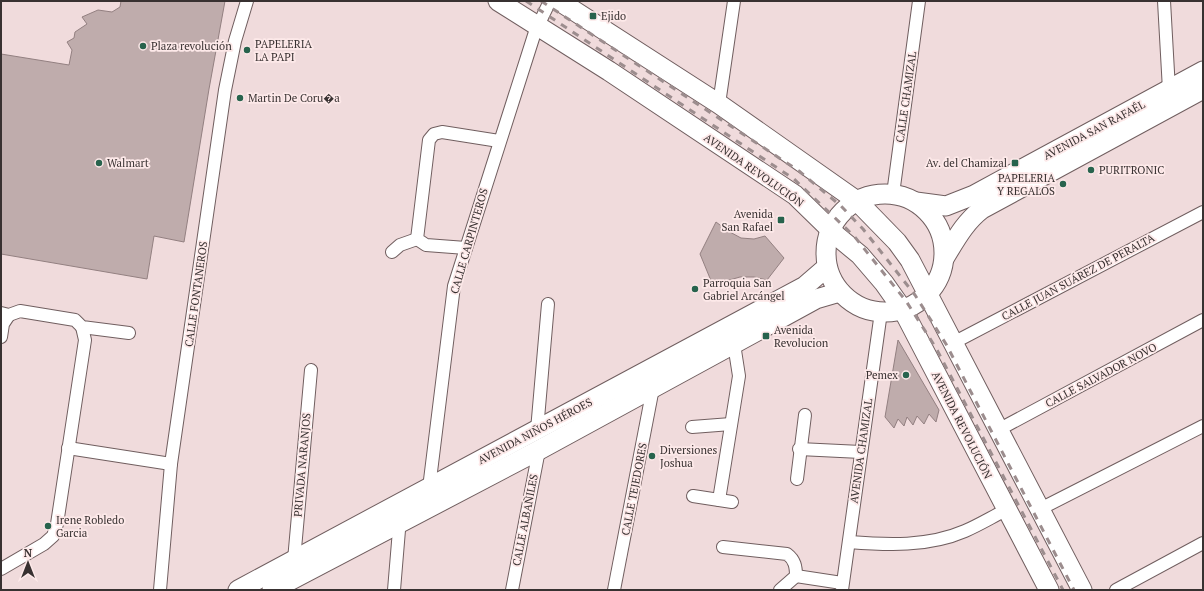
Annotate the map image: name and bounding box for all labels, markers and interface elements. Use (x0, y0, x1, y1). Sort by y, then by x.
place label: Ejido (601, 9, 626, 23)
marker: Ejido (588, 11, 598, 21)
place label: PAPELERIA LA PAPI (255, 37, 313, 64)
place label: Plaza revolución (151, 39, 232, 53)
marker: Plaza revolución (138, 41, 148, 51)
marker: PAPELERIA LA PAPI (242, 45, 252, 55)
street label: CALLE CHAMIZAL (893, 51, 919, 143)
place label: Martin De Coru�a (248, 91, 340, 105)
marker: Martin De Coru�a (235, 93, 245, 103)
street label: AVENIDA SAN RAFAÉL (1041, 97, 1147, 163)
street label: AVENIDA REVOLUCIÓN (701, 130, 807, 210)
place label: Walmart (107, 156, 149, 170)
place label: Av. del Chamizal (926, 156, 1007, 170)
marker: Walmart (94, 158, 104, 168)
marker: Av. del Chamizal (1010, 158, 1020, 168)
place label: PURITRONIC (1099, 163, 1164, 177)
marker: PURITRONIC (1086, 165, 1096, 175)
place label: PAPELERIA Y REGALOS (997, 171, 1055, 198)
marker: PAPELERIA Y REGALOS (1058, 179, 1068, 189)
street label: CALLE CARPINTEROS (447, 186, 491, 295)
place label: Avenida San Rafael (722, 207, 773, 234)
marker: Avenida San Rafael (776, 215, 786, 225)
street label: CALLE JUAN SUÁREZ DE PERALTA (999, 230, 1157, 323)
street label: CALLE FONTANEROS (182, 240, 210, 348)
place label: Parroquia San Gabriel Arcángel (703, 276, 785, 303)
marker: Parroquia San Gabriel Arcángel (690, 284, 700, 294)
place label: Avenida Revolucion (774, 323, 829, 350)
marker: Avenida Revolucion (761, 331, 771, 341)
street label: CALLE SALVADOR NOVO (1043, 340, 1159, 410)
place label: Pemex (866, 368, 898, 382)
street label: AVENIDA REVOLUCIÓN (929, 369, 995, 481)
marker: Pemex (901, 370, 911, 380)
street label: AVENIDA NIÑOS HÉROES (475, 395, 595, 467)
street label: AVENIDA CHAMIZAL (847, 398, 875, 504)
street label: PRIVADA NARANJOS (290, 412, 314, 518)
street label: CALLE TEJEDORES (618, 441, 650, 537)
place label: Diversiones Joshua (660, 443, 717, 470)
marker: Diversiones Joshua (647, 451, 657, 461)
street label: CALLE ALBAÑILES (509, 473, 541, 567)
place label: Irene Robledo Garcia (56, 513, 124, 540)
marker: Irene Robledo Garcia (43, 521, 53, 531)
north arrow (8, 543, 48, 583)
text: N (24, 546, 33, 560)

